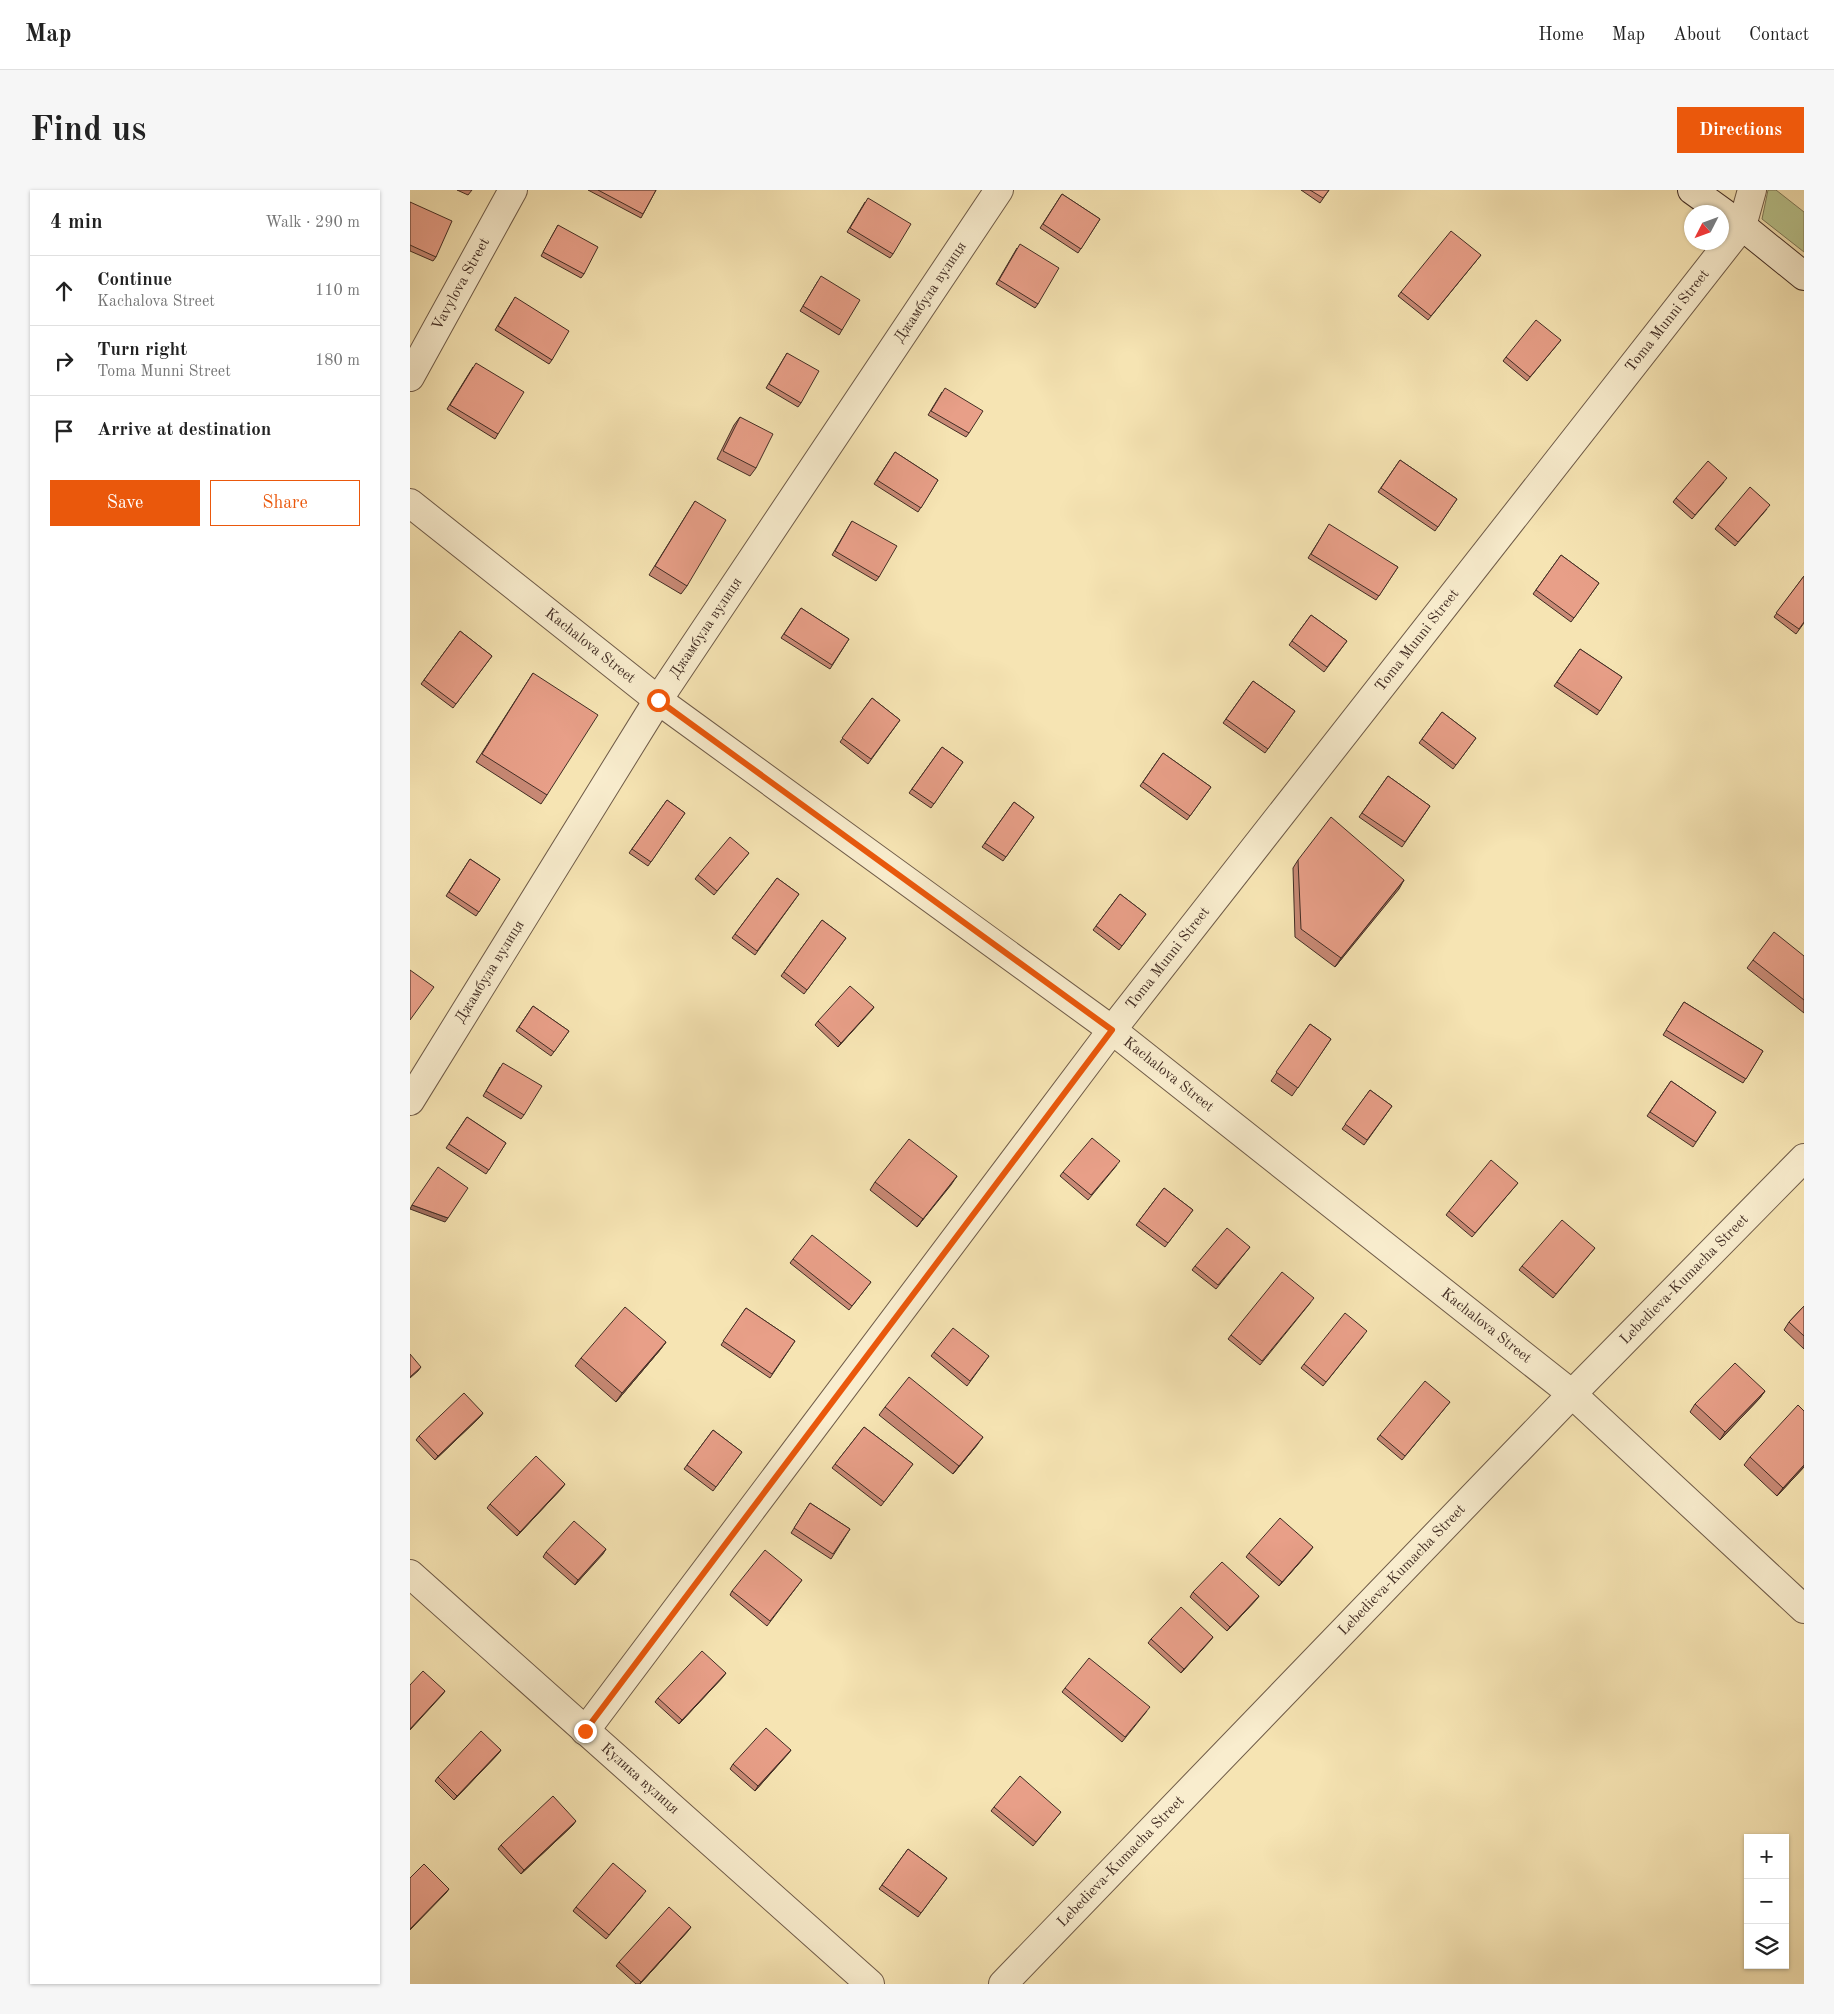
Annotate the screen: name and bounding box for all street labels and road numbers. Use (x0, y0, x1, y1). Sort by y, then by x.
street label: Vavylova Street (430, 235, 493, 333)
street label: Джамбула вулиця (892, 239, 970, 345)
street label: Toma Munni Street (1623, 267, 1712, 375)
street label: Джамбула вулиця (667, 575, 745, 681)
street label: Toma Munni Street (1373, 586, 1462, 694)
street label: Kachalova Street (542, 606, 638, 686)
street label: Toma Munni Street (1123, 904, 1213, 1012)
street label: Джамбула вулиця (453, 918, 527, 1026)
street label: Kachalova Street (1120, 1034, 1217, 1115)
street label: Lebedieva-Kumacha Street (1617, 1212, 1751, 1348)
street label: Kachalova Street (1438, 1286, 1534, 1366)
street label: Lebedieva-Kumacha Street (1336, 1502, 1469, 1639)
street label: Кулика вулиця (598, 1740, 682, 1818)
street label: Lebedieva-Kumacha Street (1055, 1793, 1187, 1930)

